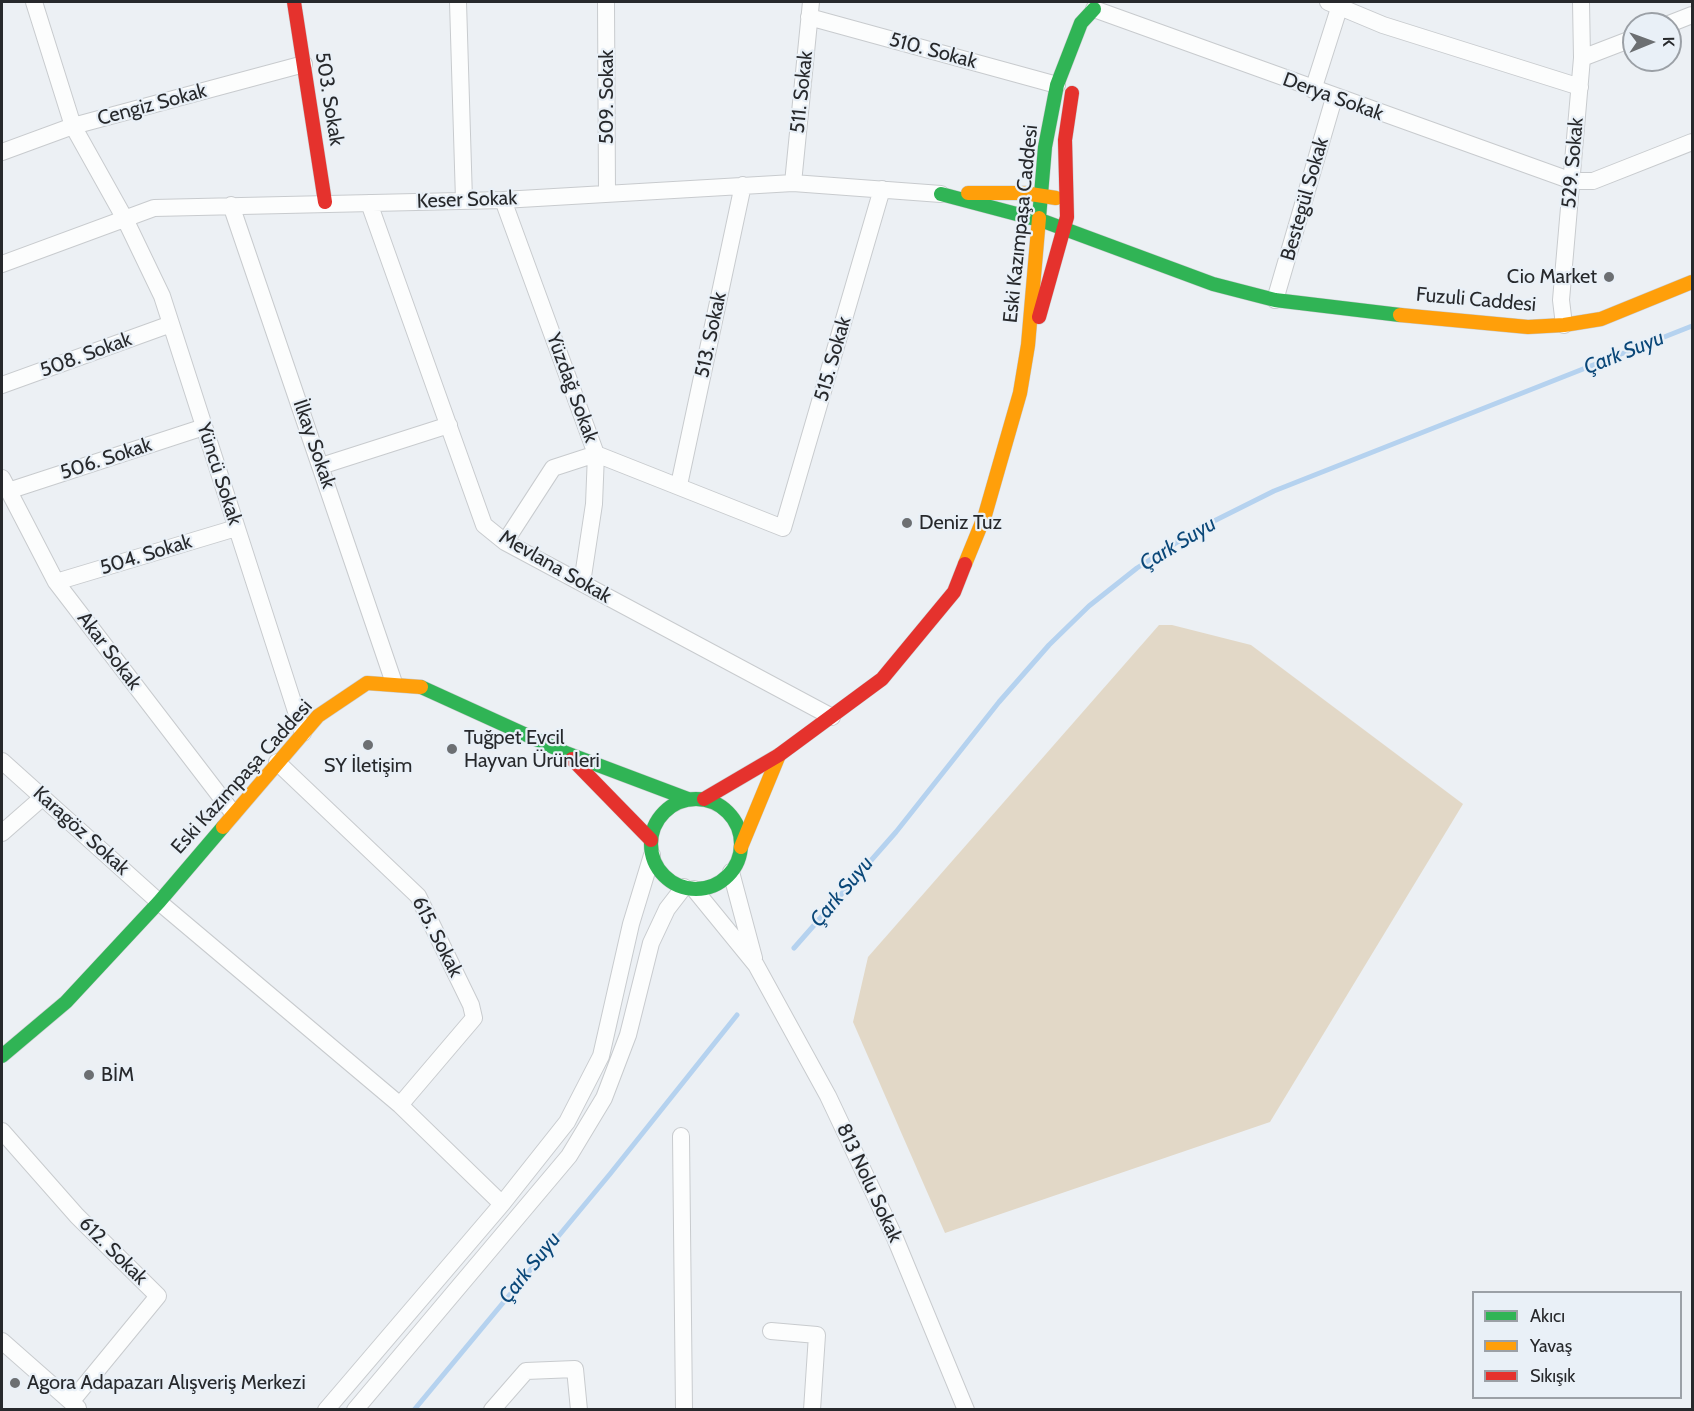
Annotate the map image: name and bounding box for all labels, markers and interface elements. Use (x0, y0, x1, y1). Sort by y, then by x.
north arrow (1622, 12, 1682, 72)
street label: 510. Sokak (887, 28, 979, 74)
text: K (1659, 37, 1678, 47)
street label: 509. Sokak (595, 50, 619, 144)
street label: 511. Sokak (786, 50, 818, 134)
street label: 503. Sokak (310, 51, 348, 147)
street label: Derya Sokak (1279, 68, 1387, 126)
street label: Cengiz Sokak (95, 79, 209, 131)
street label: 529. Sokak (1557, 117, 1589, 209)
street label: Eski Kazımpaşa Caddesi (999, 124, 1043, 324)
street label: Bestegül Sokak (1276, 135, 1334, 263)
street label: Keser Sokak (416, 186, 518, 214)
place label: Cio Market (1507, 265, 1597, 289)
marker: Cio Market (1602, 270, 1616, 284)
street label: Fuzuli Caddesi (1415, 283, 1537, 317)
street label: 513. Sokak (690, 290, 732, 380)
street label: 515. Sokak (809, 314, 857, 404)
water label: Çark Suyu (1580, 325, 1668, 381)
street label: 508. Sokak (37, 327, 135, 383)
street label: Yüzdağ Sokak (541, 330, 603, 446)
street label: İlkay Sokak (288, 396, 340, 492)
street label: Yüncü Sokak (191, 420, 247, 528)
street label: 506. Sokak (57, 433, 155, 485)
place label: Deniz Tuz (919, 511, 1002, 535)
water label: Çark Suyu (1135, 511, 1221, 577)
marker: Deniz Tuz (900, 516, 914, 530)
street label: Mevlana Sokak (495, 525, 615, 609)
street label: 504. Sokak (97, 530, 195, 580)
street label: Akar Sokak (72, 607, 146, 695)
street label: Eski Kazımpaşa Caddesi (166, 695, 318, 859)
place label: Tuğpet Evcil Hayvan Ürünleri (464, 726, 600, 773)
marker: SY İletişim (361, 738, 375, 752)
marker: Tuğpet Evcil Hayvan Ürünleri (445, 742, 459, 756)
place label: SY İletişim (324, 754, 412, 778)
street label: Karagöz Sokak (28, 781, 134, 881)
water label: Çark Suyu (805, 852, 879, 932)
street label: 615. Sokak (406, 893, 468, 981)
place label: BİM (101, 1063, 134, 1087)
marker: BİM (82, 1068, 96, 1082)
street label: 813 Nolu Sokak (831, 1120, 907, 1246)
street label: 612. Sokak (74, 1212, 152, 1290)
water label: Çark Suyu (494, 1227, 566, 1309)
legend (1472, 1291, 1682, 1399)
text: Akıcı (1530, 1305, 1565, 1327)
text: Yavaş (1530, 1335, 1572, 1357)
text: Sıkışık (1530, 1365, 1575, 1387)
place label: Agora Adapazarı Alışveriş Merkezi (27, 1371, 306, 1395)
marker: Agora Adapazarı Alışveriş Merkezi (8, 1376, 22, 1390)

